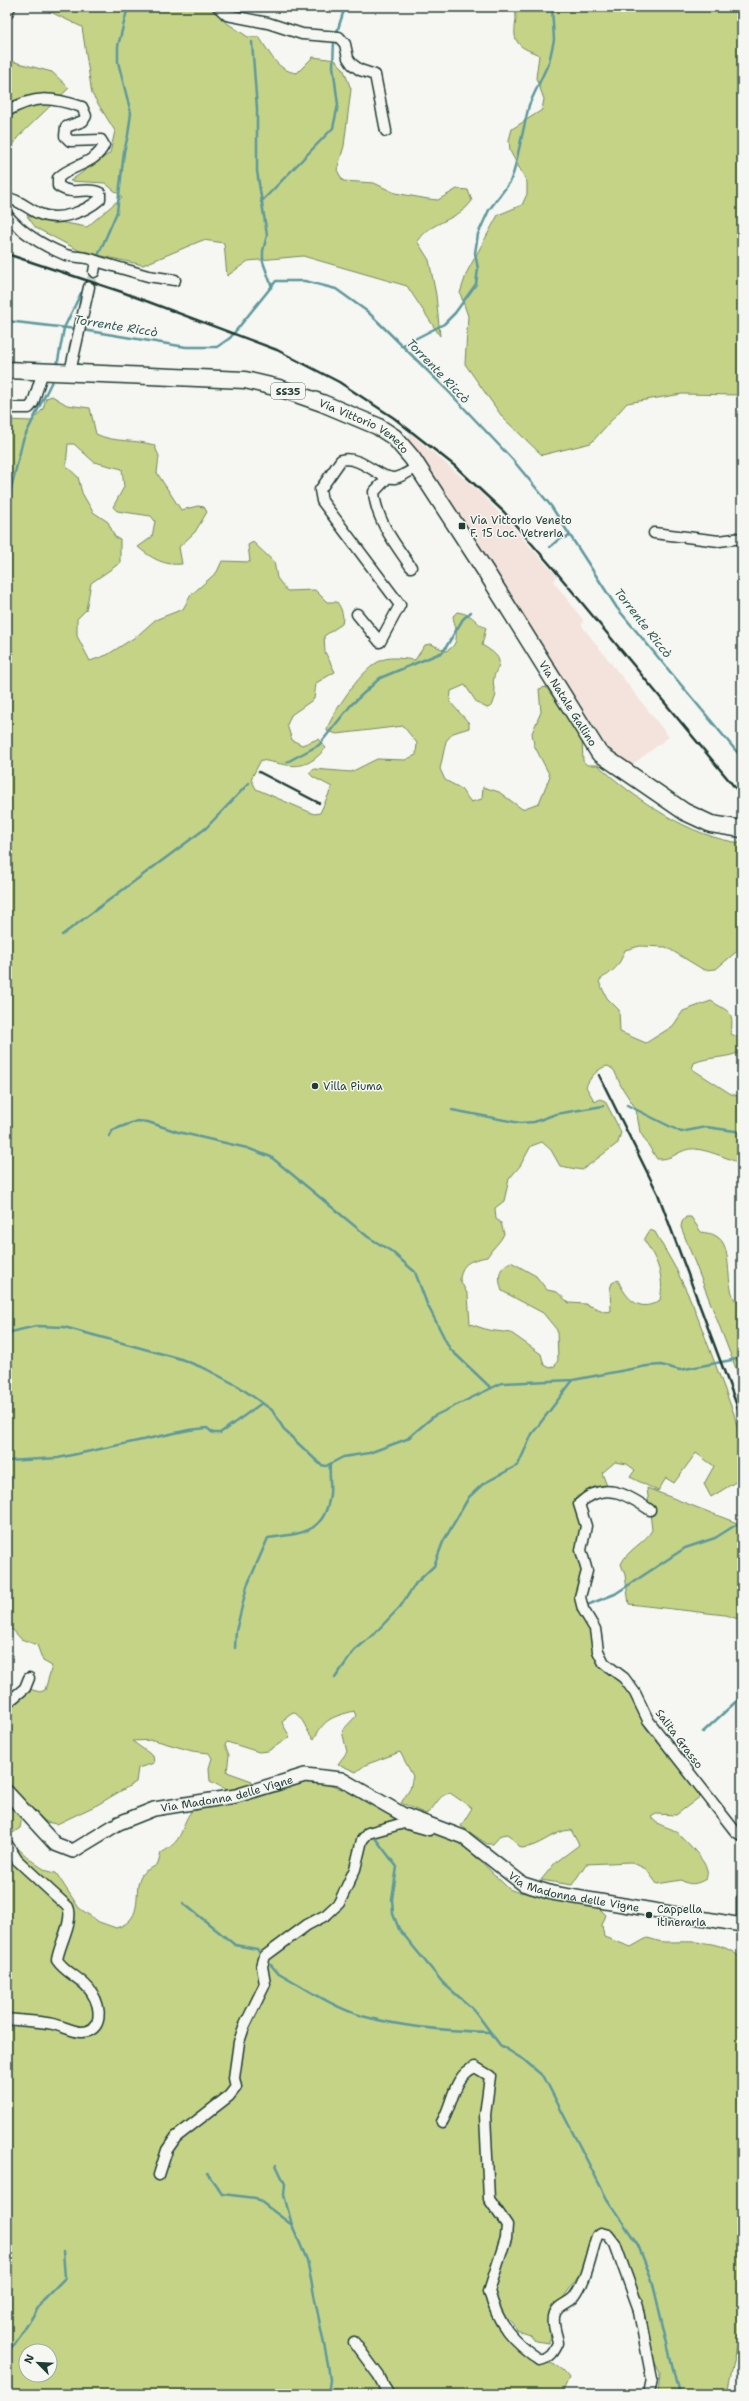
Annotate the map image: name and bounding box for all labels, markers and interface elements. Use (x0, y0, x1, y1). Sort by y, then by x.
water label: Torrente Riccò (73, 311, 159, 341)
water label: Torrente Riccò (403, 335, 473, 407)
road number: SS35 (271, 383, 305, 399)
street label: Via Vittorio Veneto (317, 395, 413, 457)
place label: Via Vittorio Veneto F. 15 Loc. Vetreria (470, 513, 572, 541)
marker: Via Vittorio Veneto F. 15 Loc. Vetreria (457, 521, 467, 531)
water label: Torrente Riccò (611, 585, 675, 661)
street label: Via Natale Gallino (536, 658, 601, 749)
place label: Villa Piuma (323, 1079, 383, 1094)
marker: Villa Piuma (310, 1081, 320, 1091)
street label: Salita Grasso (652, 1706, 707, 1772)
street label: Via Madonna delle Vigne (159, 1772, 295, 1815)
street label: Via Madonna delle Vigne (505, 1868, 641, 1915)
place label: Cappella itineraria (657, 1902, 706, 1930)
marker: Cappella itineraria (644, 1910, 654, 1920)
north arrow (18, 2343, 58, 2383)
text: N (21, 2352, 38, 2366)

